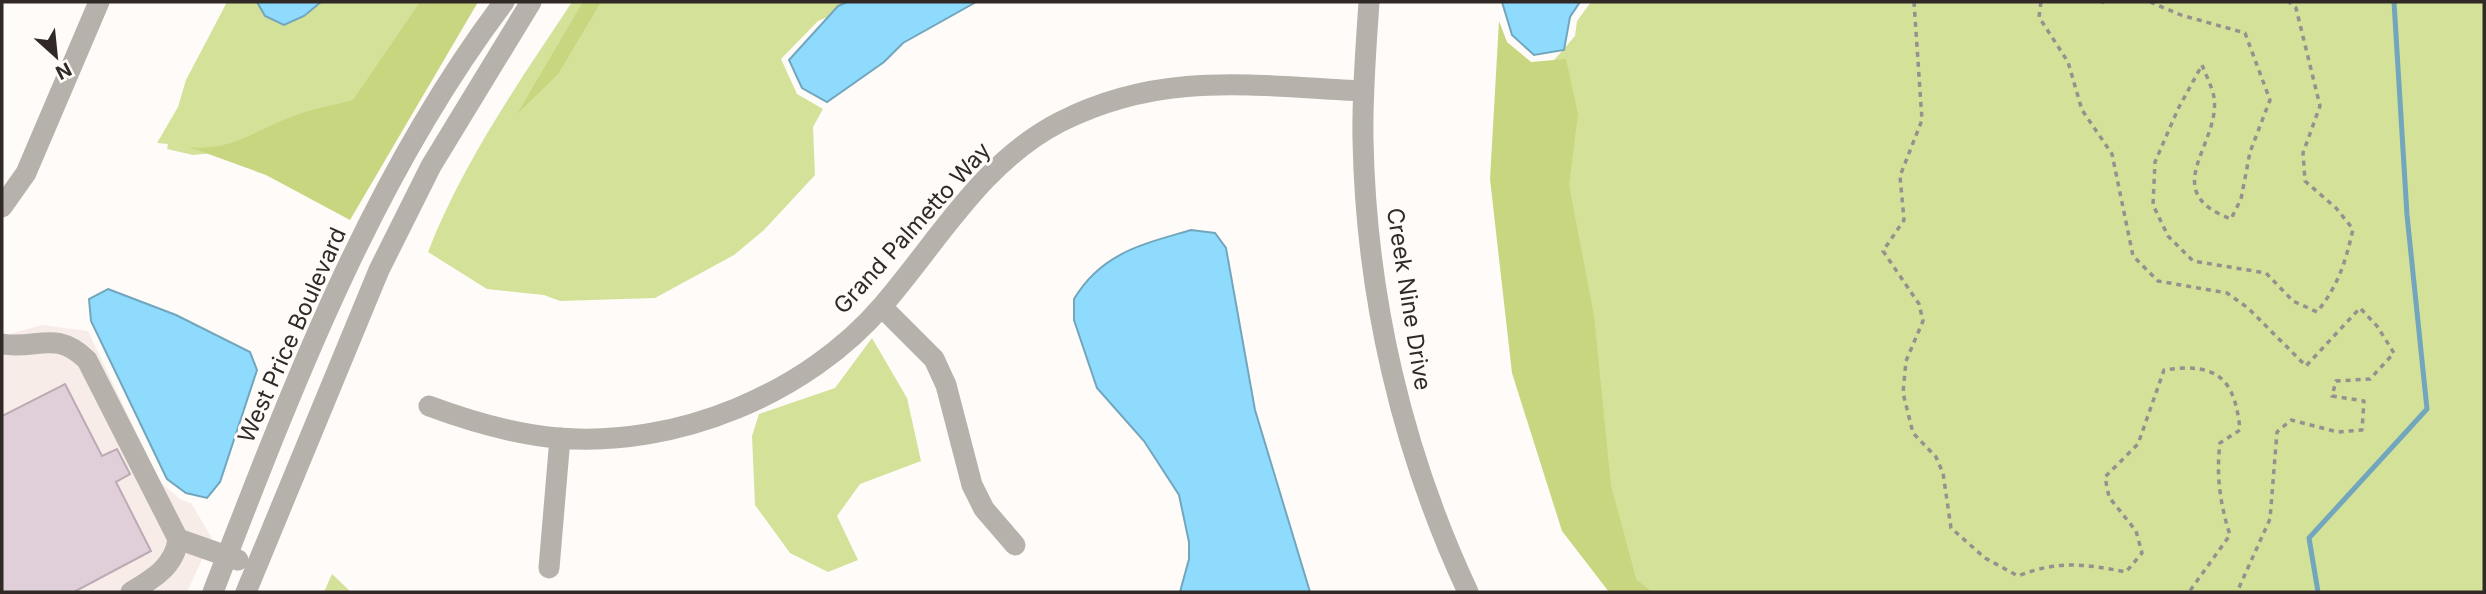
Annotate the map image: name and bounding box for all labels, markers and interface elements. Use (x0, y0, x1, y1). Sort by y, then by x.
north arrow (21, 21, 91, 91)
text: N (52, 57, 75, 84)
street label: Grand Palmetto Way (828, 136, 996, 320)
street label: Creek Nine Drive (1381, 206, 1437, 392)
street label: West Price Boulevard (232, 223, 352, 447)

